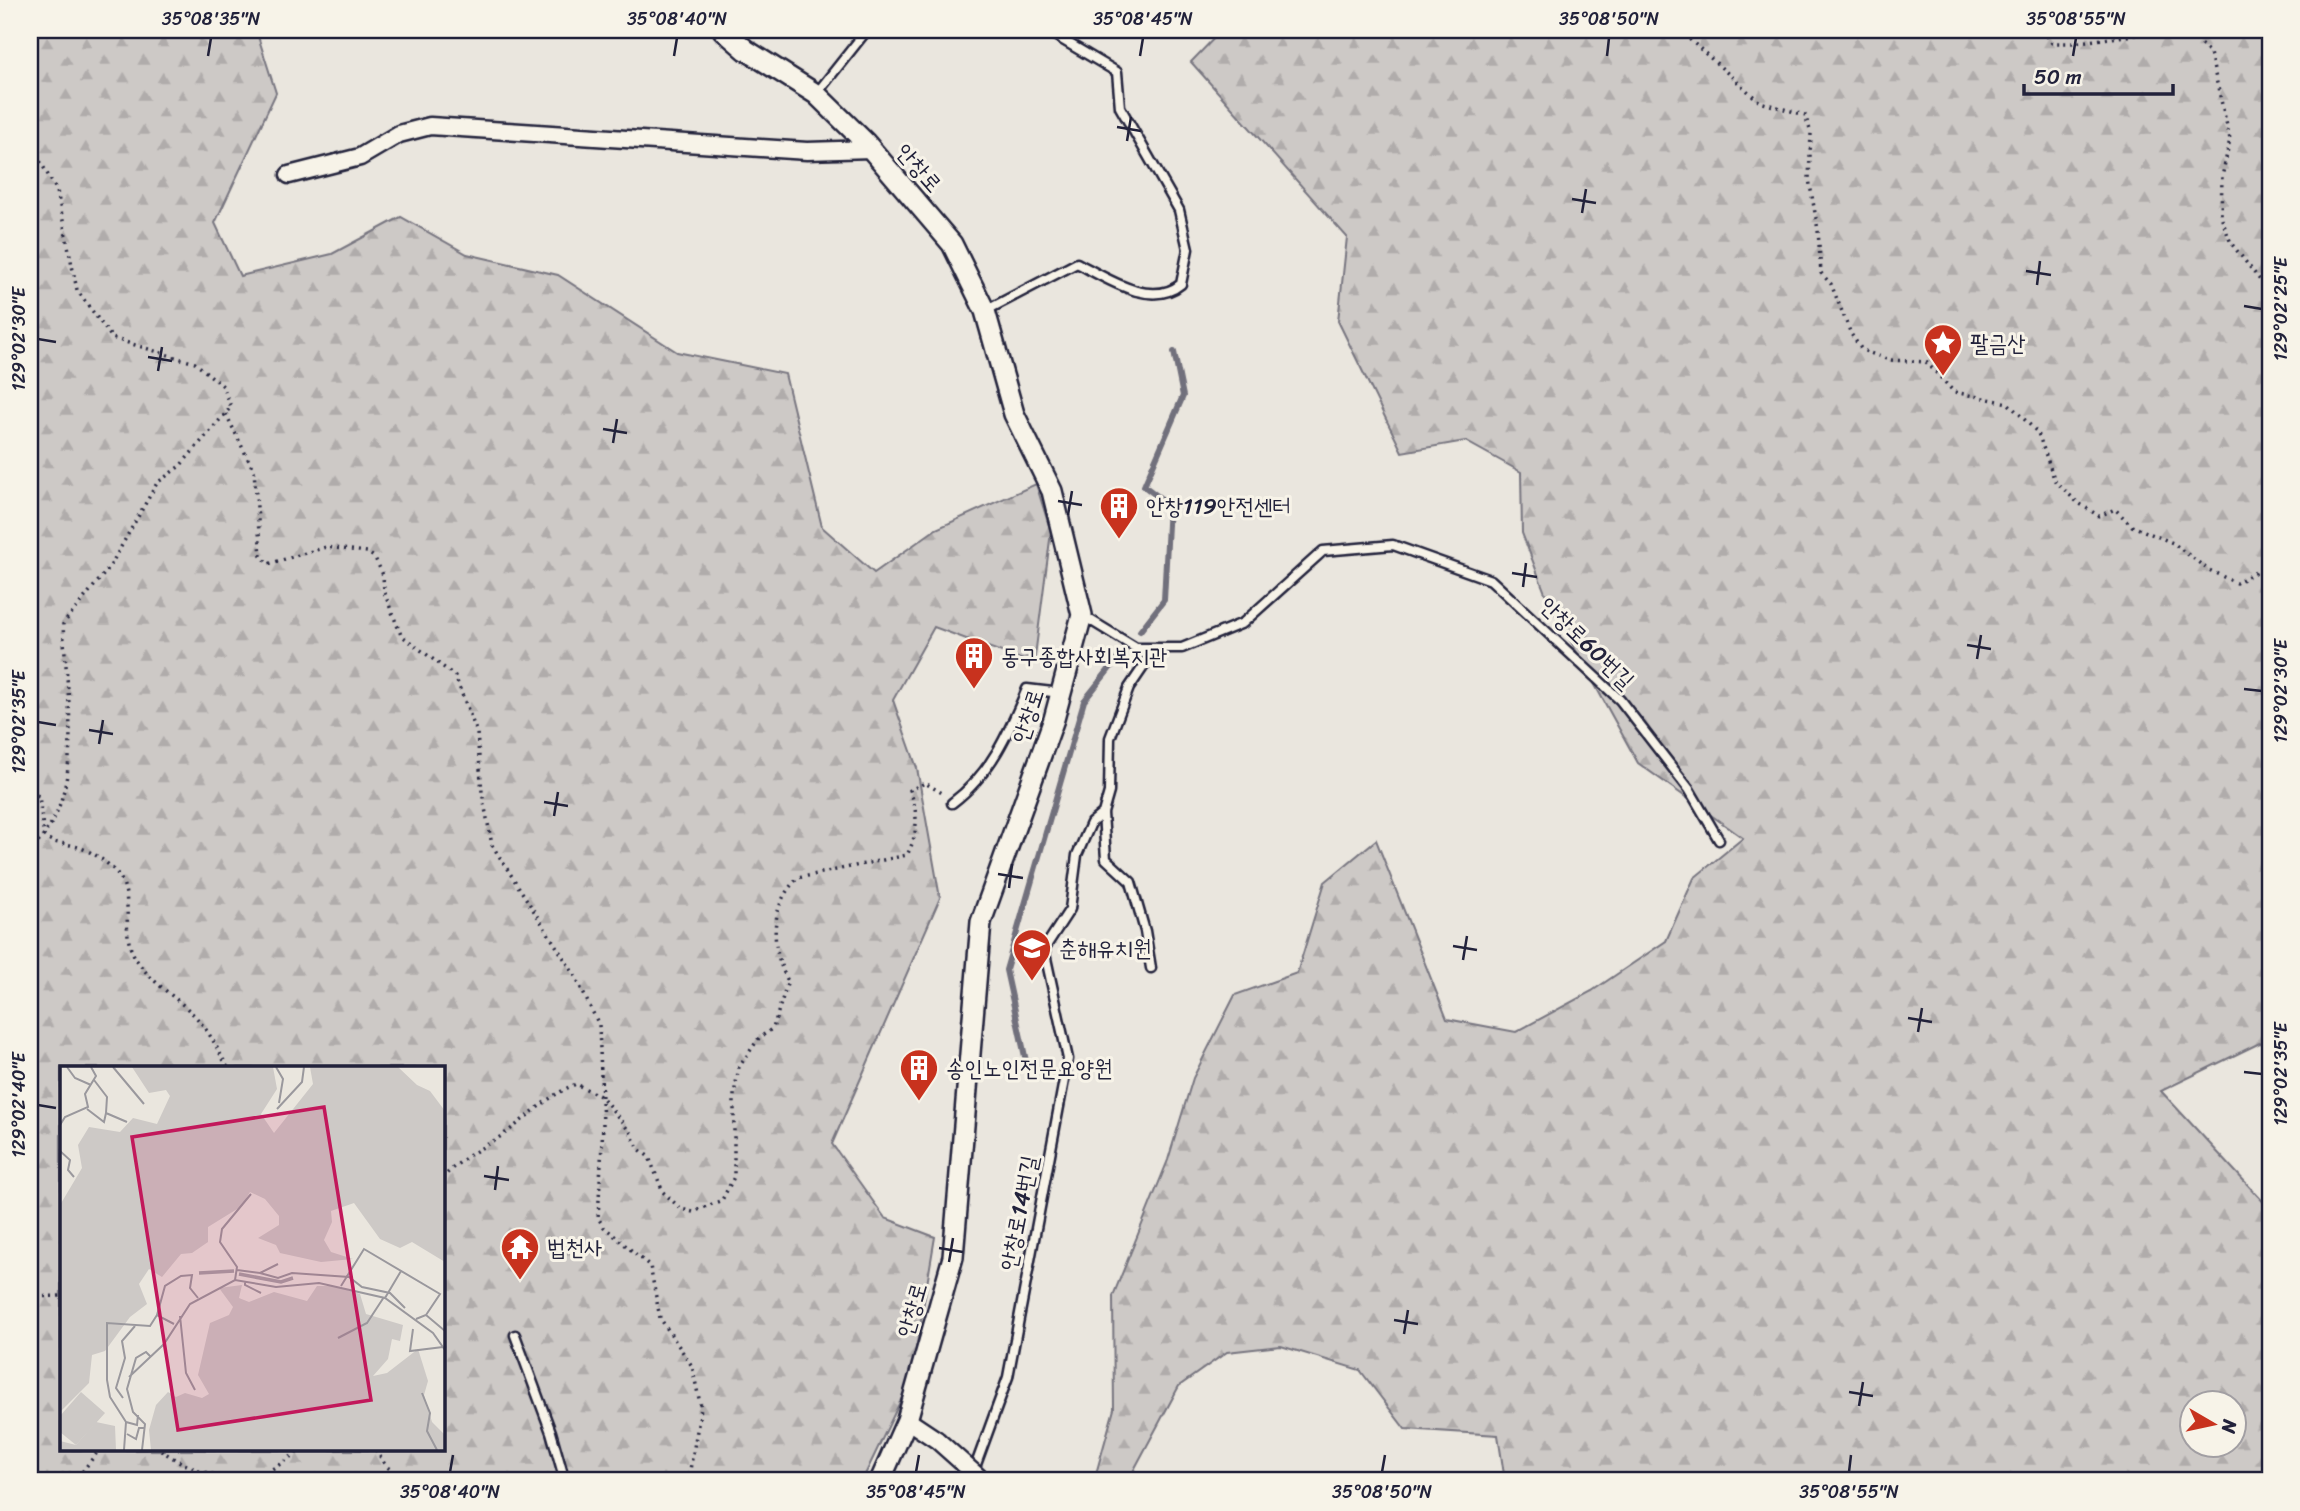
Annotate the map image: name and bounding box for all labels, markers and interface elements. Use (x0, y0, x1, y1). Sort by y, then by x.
text: 35°08'35"N (162, 3, 261, 35)
text: 35°08'40"N (627, 3, 728, 35)
text: 35°08'45"N (1093, 3, 1193, 35)
text: 35°08'50"N (1559, 3, 1659, 35)
text: 35°08'55"N (2026, 3, 2126, 35)
scale bar (2024, 52, 2172, 96)
text: 50 m (2034, 58, 2082, 96)
street label: 안창로 (885, 134, 953, 202)
text: 129°02'25"E (2265, 256, 2297, 361)
text: 129°02'30"E (3, 286, 35, 391)
place icon: 팔금산 (1922, 322, 1964, 377)
place label: 팔금산 (1970, 323, 2026, 364)
building icon: 안창119안전센터 (1098, 485, 1140, 540)
place label: 안창119안전센터 (1146, 486, 1291, 527)
street label: 안창로60번길 (1530, 587, 1644, 699)
building icon: 동구종합사회복지관 (953, 635, 995, 690)
place label: 동구종합사회복지관 (1001, 636, 1168, 677)
text: 129°02'30"E (2265, 638, 2297, 743)
text: 129°02'35"E (3, 669, 35, 774)
street label: 안창로 (1000, 683, 1056, 749)
school or university icon: 춘해유치원 (1011, 927, 1053, 982)
place label: 춘해유치원 (1059, 928, 1152, 969)
text: 129°02'35"E (2265, 1021, 2297, 1126)
building icon: 송인노인전문요양원 (898, 1047, 940, 1102)
place label: 송인노인전문요양원 (946, 1048, 1113, 1089)
text: 129°02'40"E (3, 1051, 35, 1158)
inset map (60, 1066, 444, 1452)
street label: 안창로14번길 (988, 1152, 1050, 1274)
temple icon: 법천사 (499, 1226, 541, 1281)
place label: 법천사 (547, 1227, 603, 1268)
street label: 안창로 (885, 1278, 939, 1342)
north arrow (2178, 1388, 2248, 1458)
text: N (2212, 1417, 2247, 1436)
text: 35°08'40"N (400, 1476, 501, 1508)
text: 35°08'45"N (866, 1476, 966, 1508)
text: 35°08'50"N (1332, 1476, 1432, 1508)
text: 35°08'55"N (1799, 1476, 1899, 1508)

